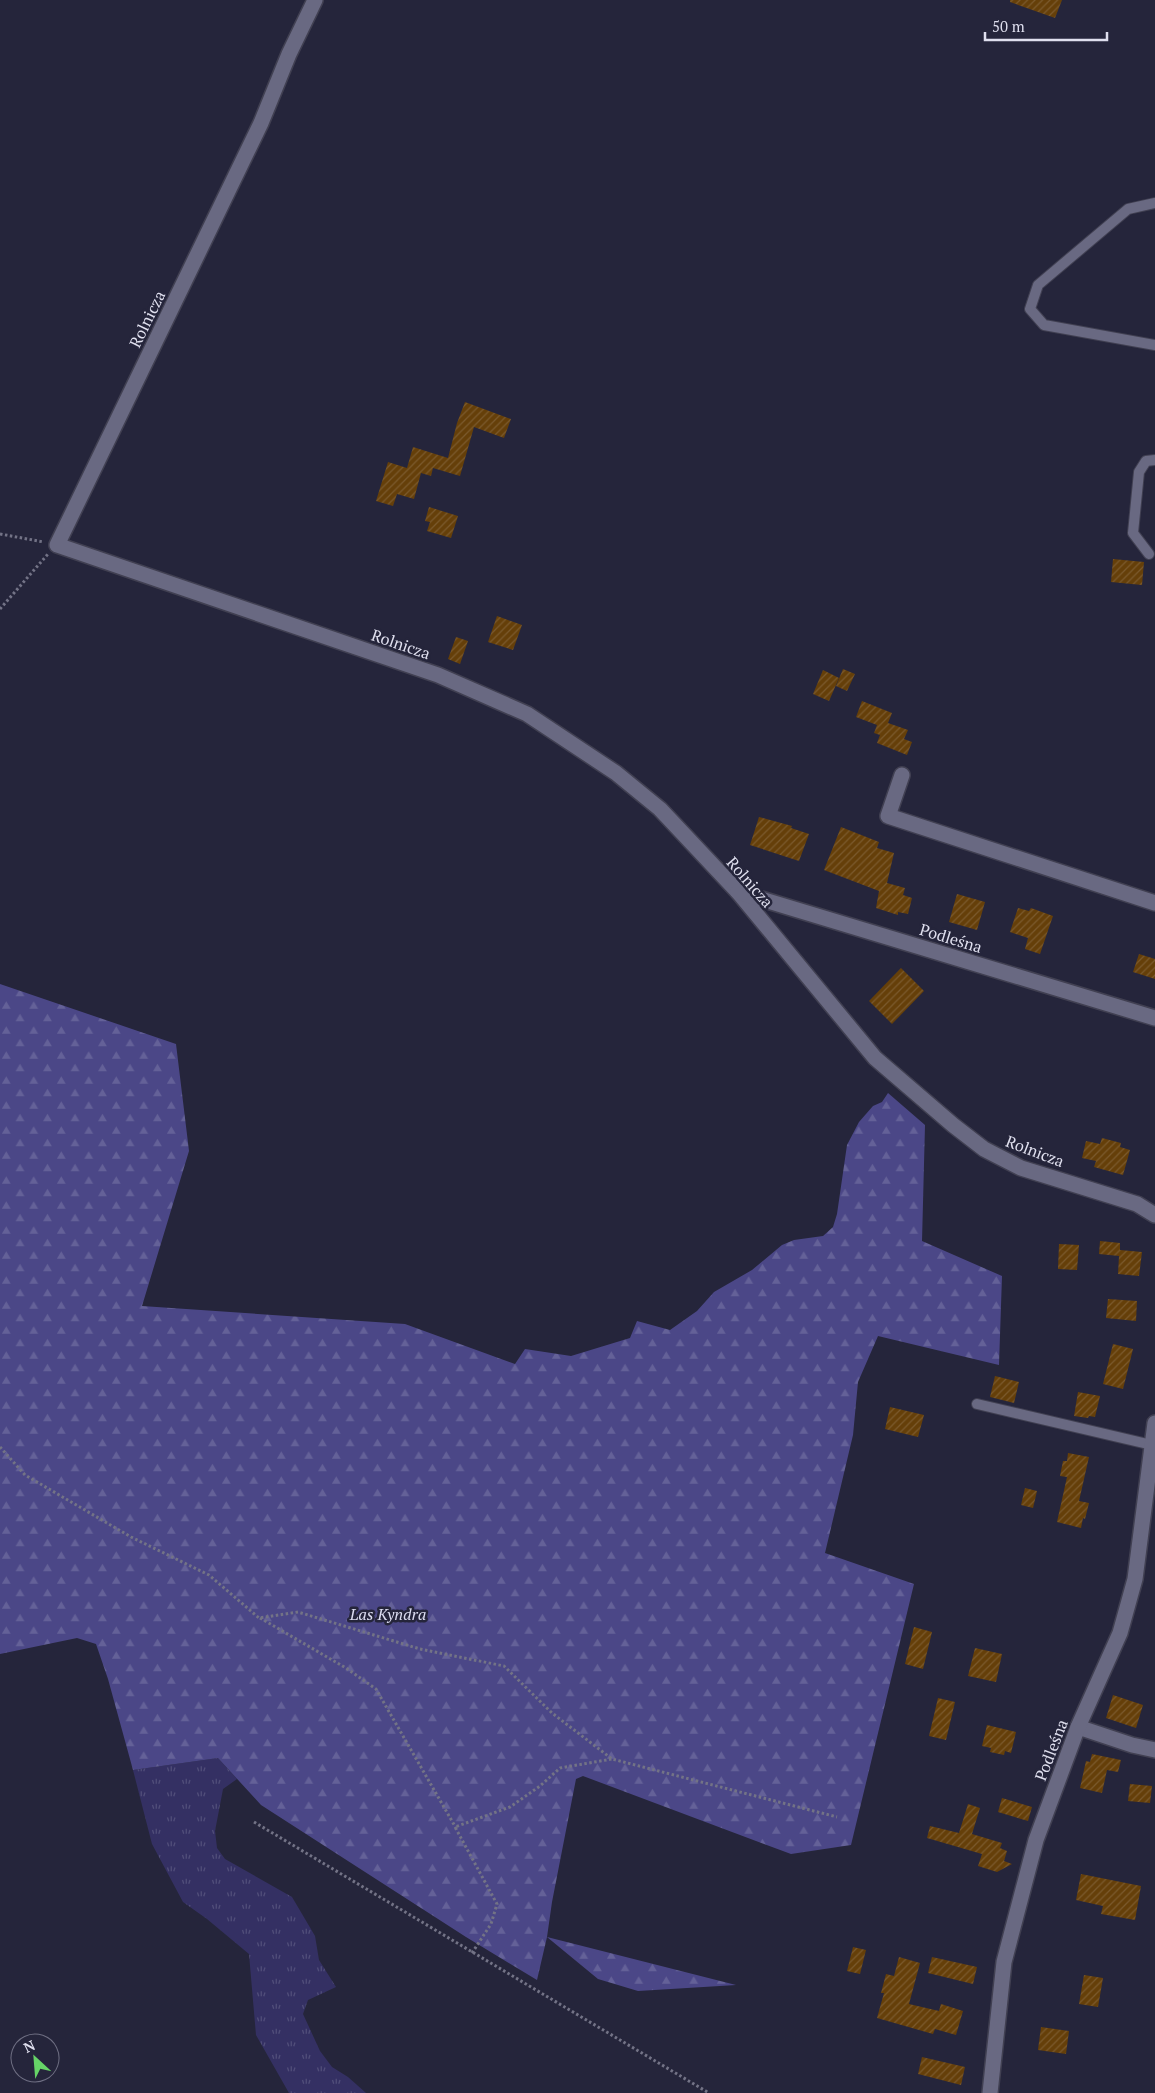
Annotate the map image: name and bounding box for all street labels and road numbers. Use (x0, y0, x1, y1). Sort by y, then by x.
street label: Rolnicza (124, 287, 170, 351)
street label: Rolnicza (369, 624, 433, 664)
street label: Rolnicza (722, 852, 778, 912)
street label: Podleśna (917, 918, 985, 958)
street label: Rolnicza (1003, 1130, 1067, 1172)
street label: Podleśna (1029, 1716, 1073, 1784)

